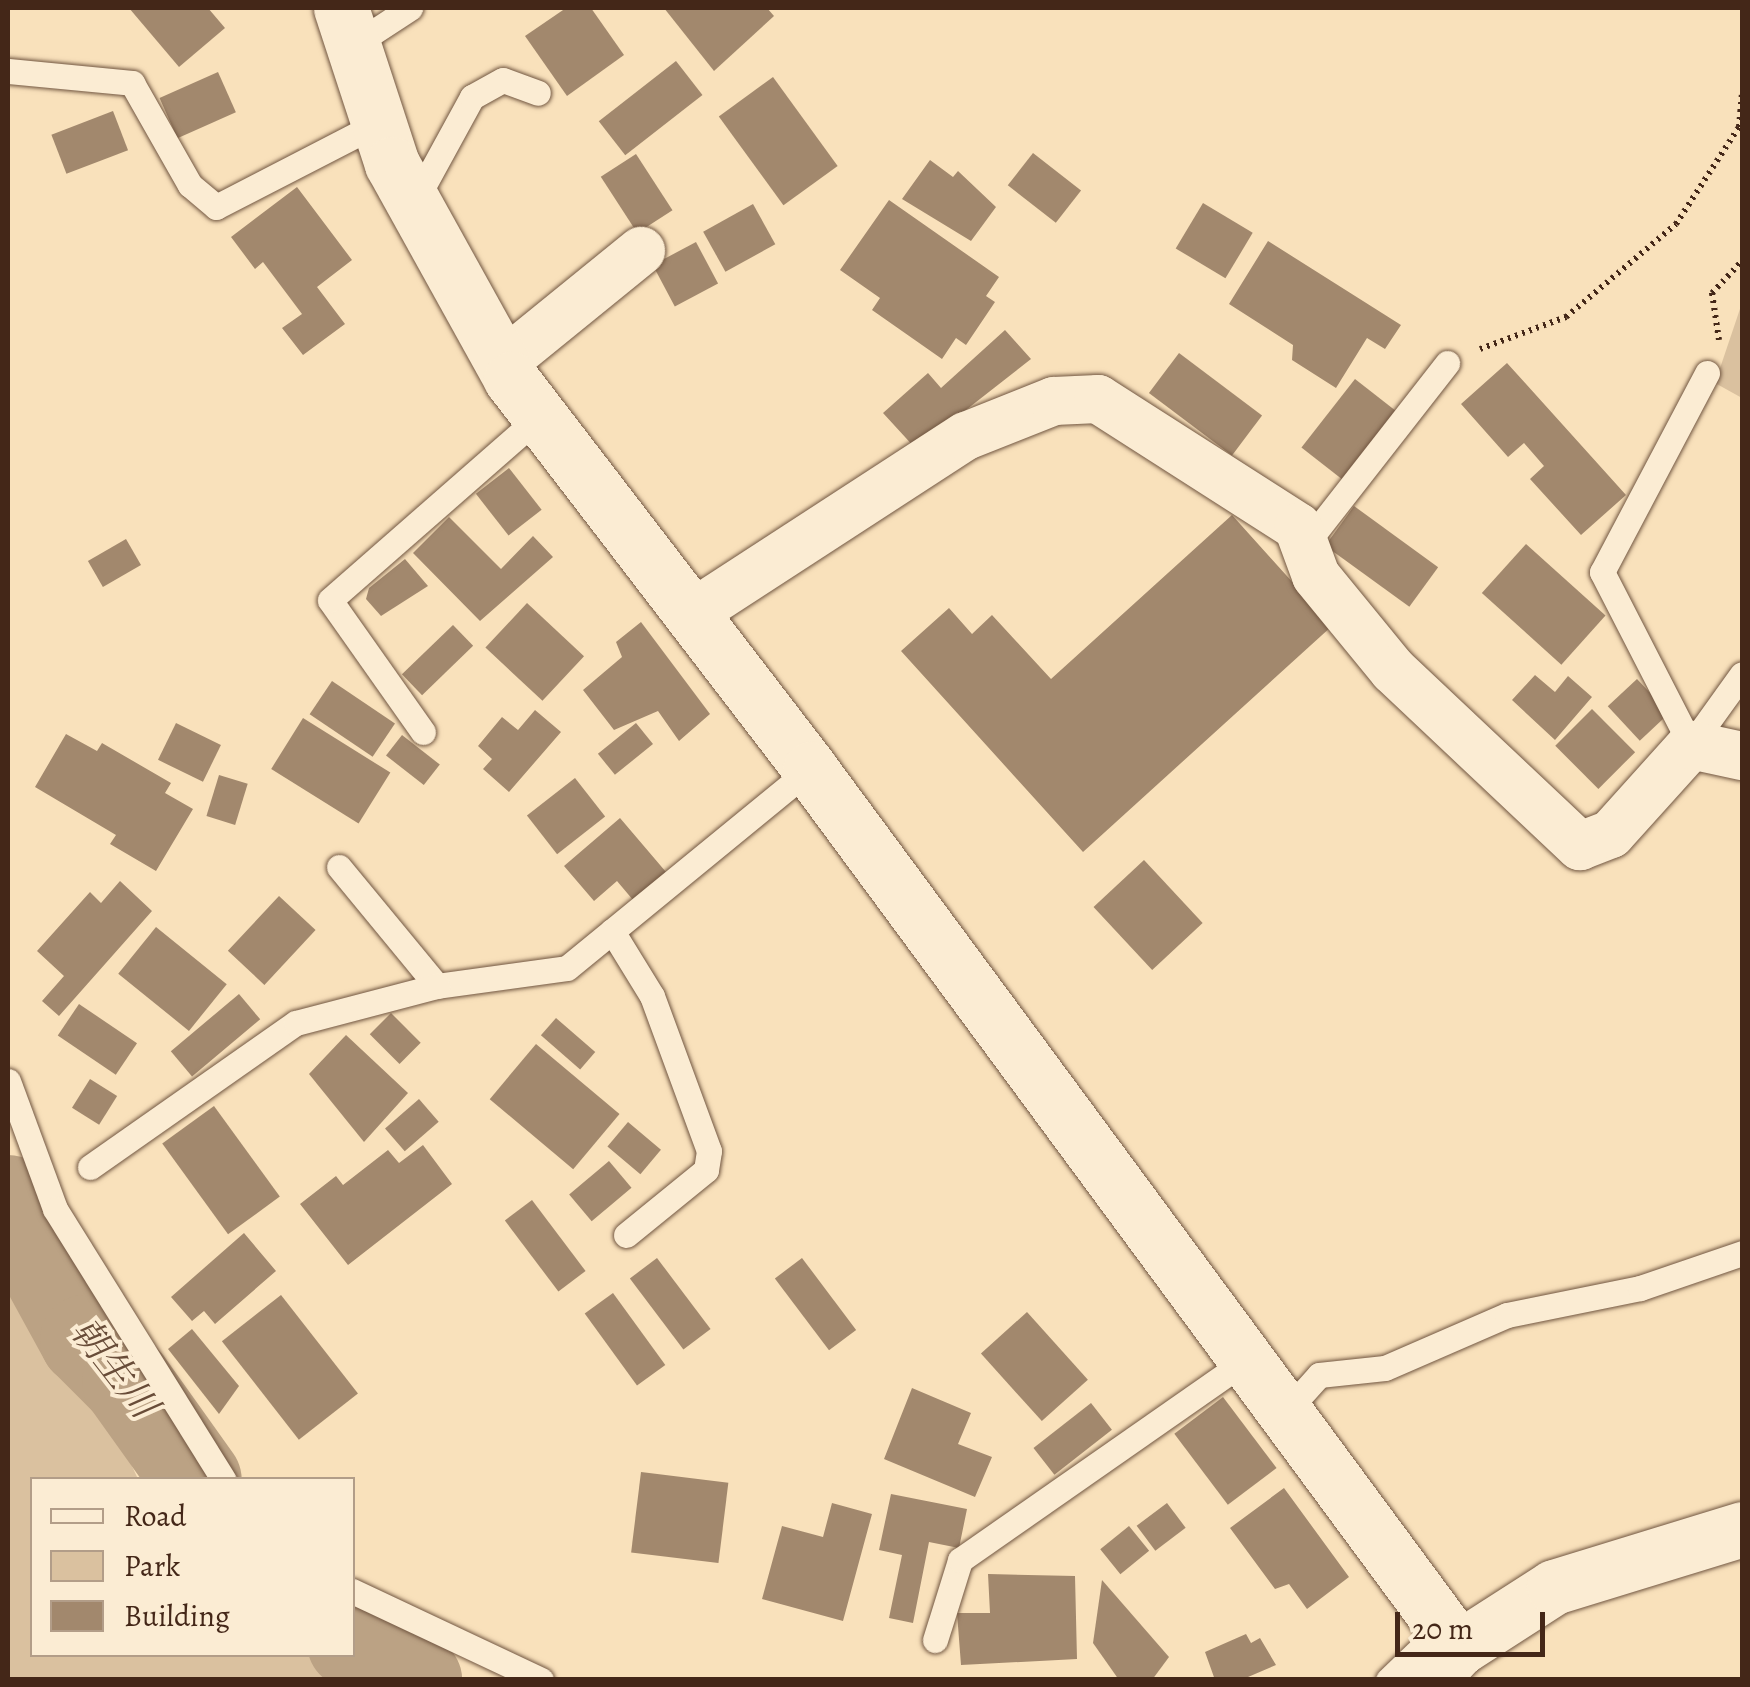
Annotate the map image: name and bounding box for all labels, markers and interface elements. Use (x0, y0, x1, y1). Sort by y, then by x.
water label: 朝生川 (61, 1309, 167, 1427)
legend (30, 1477, 355, 1657)
text: Road (124, 1496, 186, 1536)
text: Park (124, 1546, 180, 1586)
scale bar (1400, 1592, 1550, 1654)
text: Building (124, 1596, 230, 1636)
text: 20 m (1412, 1609, 1473, 1649)

